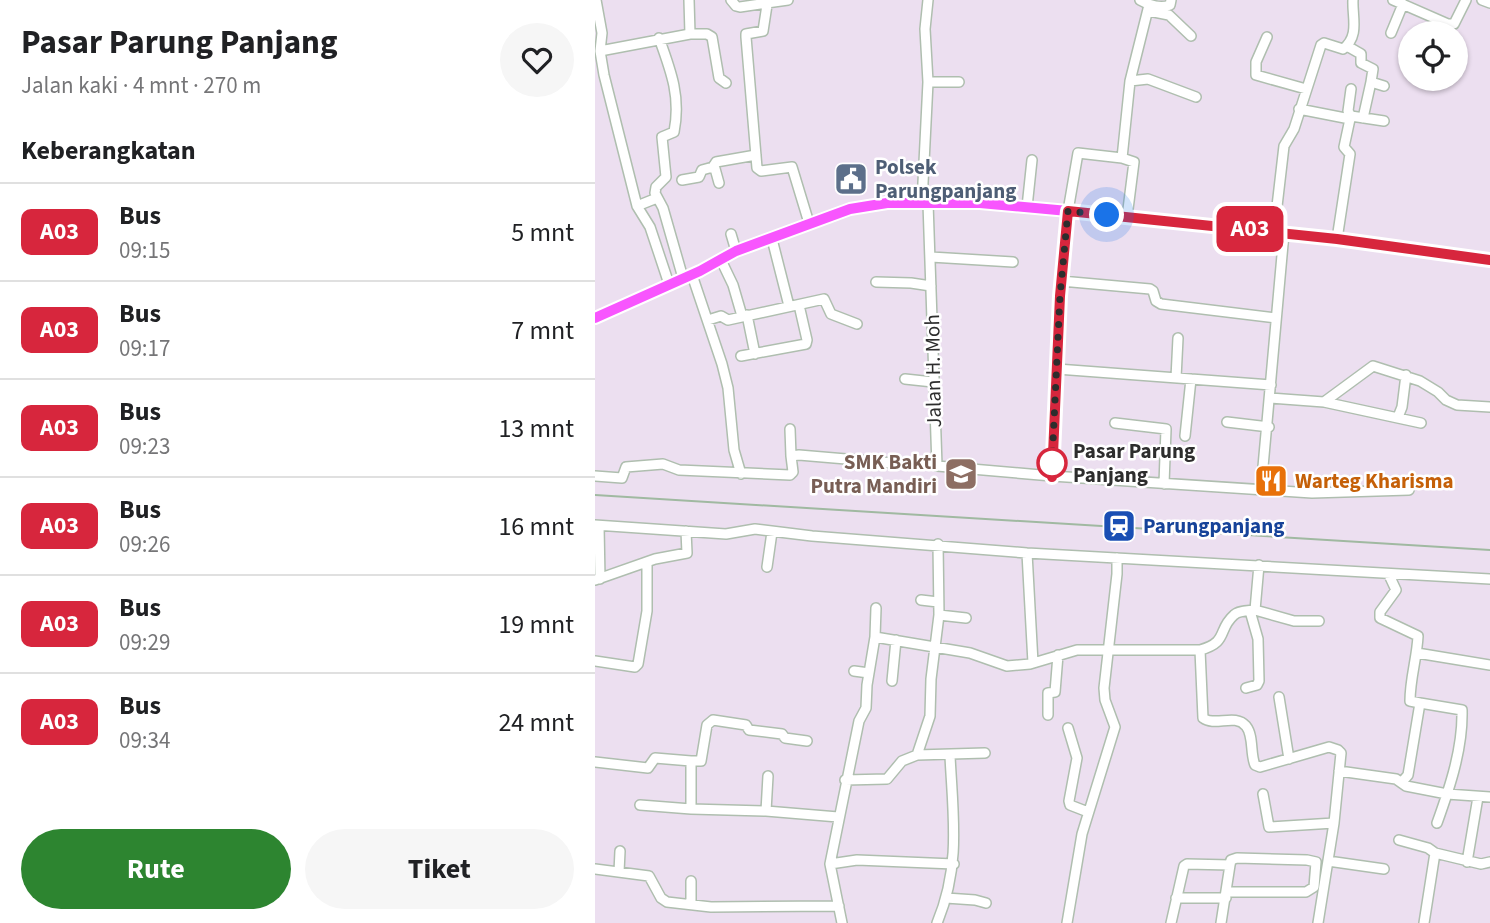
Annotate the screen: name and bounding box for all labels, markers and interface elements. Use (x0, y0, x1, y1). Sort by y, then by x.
text: Pasar Parung Panjang (21, 19, 338, 66)
map controls (1398, 21, 1468, 91)
button: locate (1398, 21, 1468, 91)
button: heart (500, 23, 574, 97)
text: Jalan kaki · 4 mnt · 270 m (21, 69, 261, 102)
text: Keberangkatan (21, 132, 196, 169)
place label: Polsek Parungpanjang (875, 152, 1016, 206)
public building icon: Polsek Parungpanjang (832, 160, 870, 198)
text: Bus (119, 197, 161, 234)
your location (1089, 197, 1124, 232)
line badge: A03 (1210, 206, 1290, 252)
text: A03 (1230, 211, 1270, 246)
text: A03 (40, 214, 79, 249)
text: 5 mnt (511, 214, 574, 251)
text: 09:15 (119, 234, 170, 267)
text: Bus (119, 295, 161, 332)
text: A03 (40, 312, 79, 347)
text: 7 mnt (511, 312, 574, 349)
street label: Jalan H. Moh (917, 314, 949, 428)
text: 09:17 (119, 332, 170, 365)
text: Bus (119, 393, 161, 430)
text: A03 (40, 410, 79, 445)
text: 13 mnt (498, 410, 574, 447)
text: 09:23 (119, 430, 170, 463)
place label: Pasar Parung Panjang (1073, 436, 1195, 490)
place label: SMK Bakti Putra Mandiri (810, 447, 937, 501)
marker: Pasar Parung Panjang (1037, 448, 1067, 478)
school or university icon: SMK Bakti Putra Mandiri (942, 455, 980, 493)
restaurant icon: Warteg Kharisma (1252, 462, 1290, 500)
place label: Warteg Kharisma (1295, 466, 1453, 496)
text: Bus (119, 491, 161, 528)
station icon: Parungpanjang (1100, 507, 1138, 545)
text: A03 (40, 508, 79, 543)
text: 16 mnt (498, 508, 574, 545)
place label: Parungpanjang (1143, 511, 1284, 541)
text: 09:26 (119, 528, 170, 561)
text: Bus (119, 589, 161, 626)
text: A03 (40, 606, 79, 641)
text: 19 mnt (498, 606, 574, 643)
text: 09:29 (119, 626, 170, 659)
text: Bus (119, 687, 161, 724)
text: A03 (40, 704, 79, 739)
text: 24 mnt (498, 704, 574, 741)
text: 09:34 (119, 724, 170, 757)
button: Rute (21, 829, 291, 909)
button: Tiket (305, 829, 574, 909)

